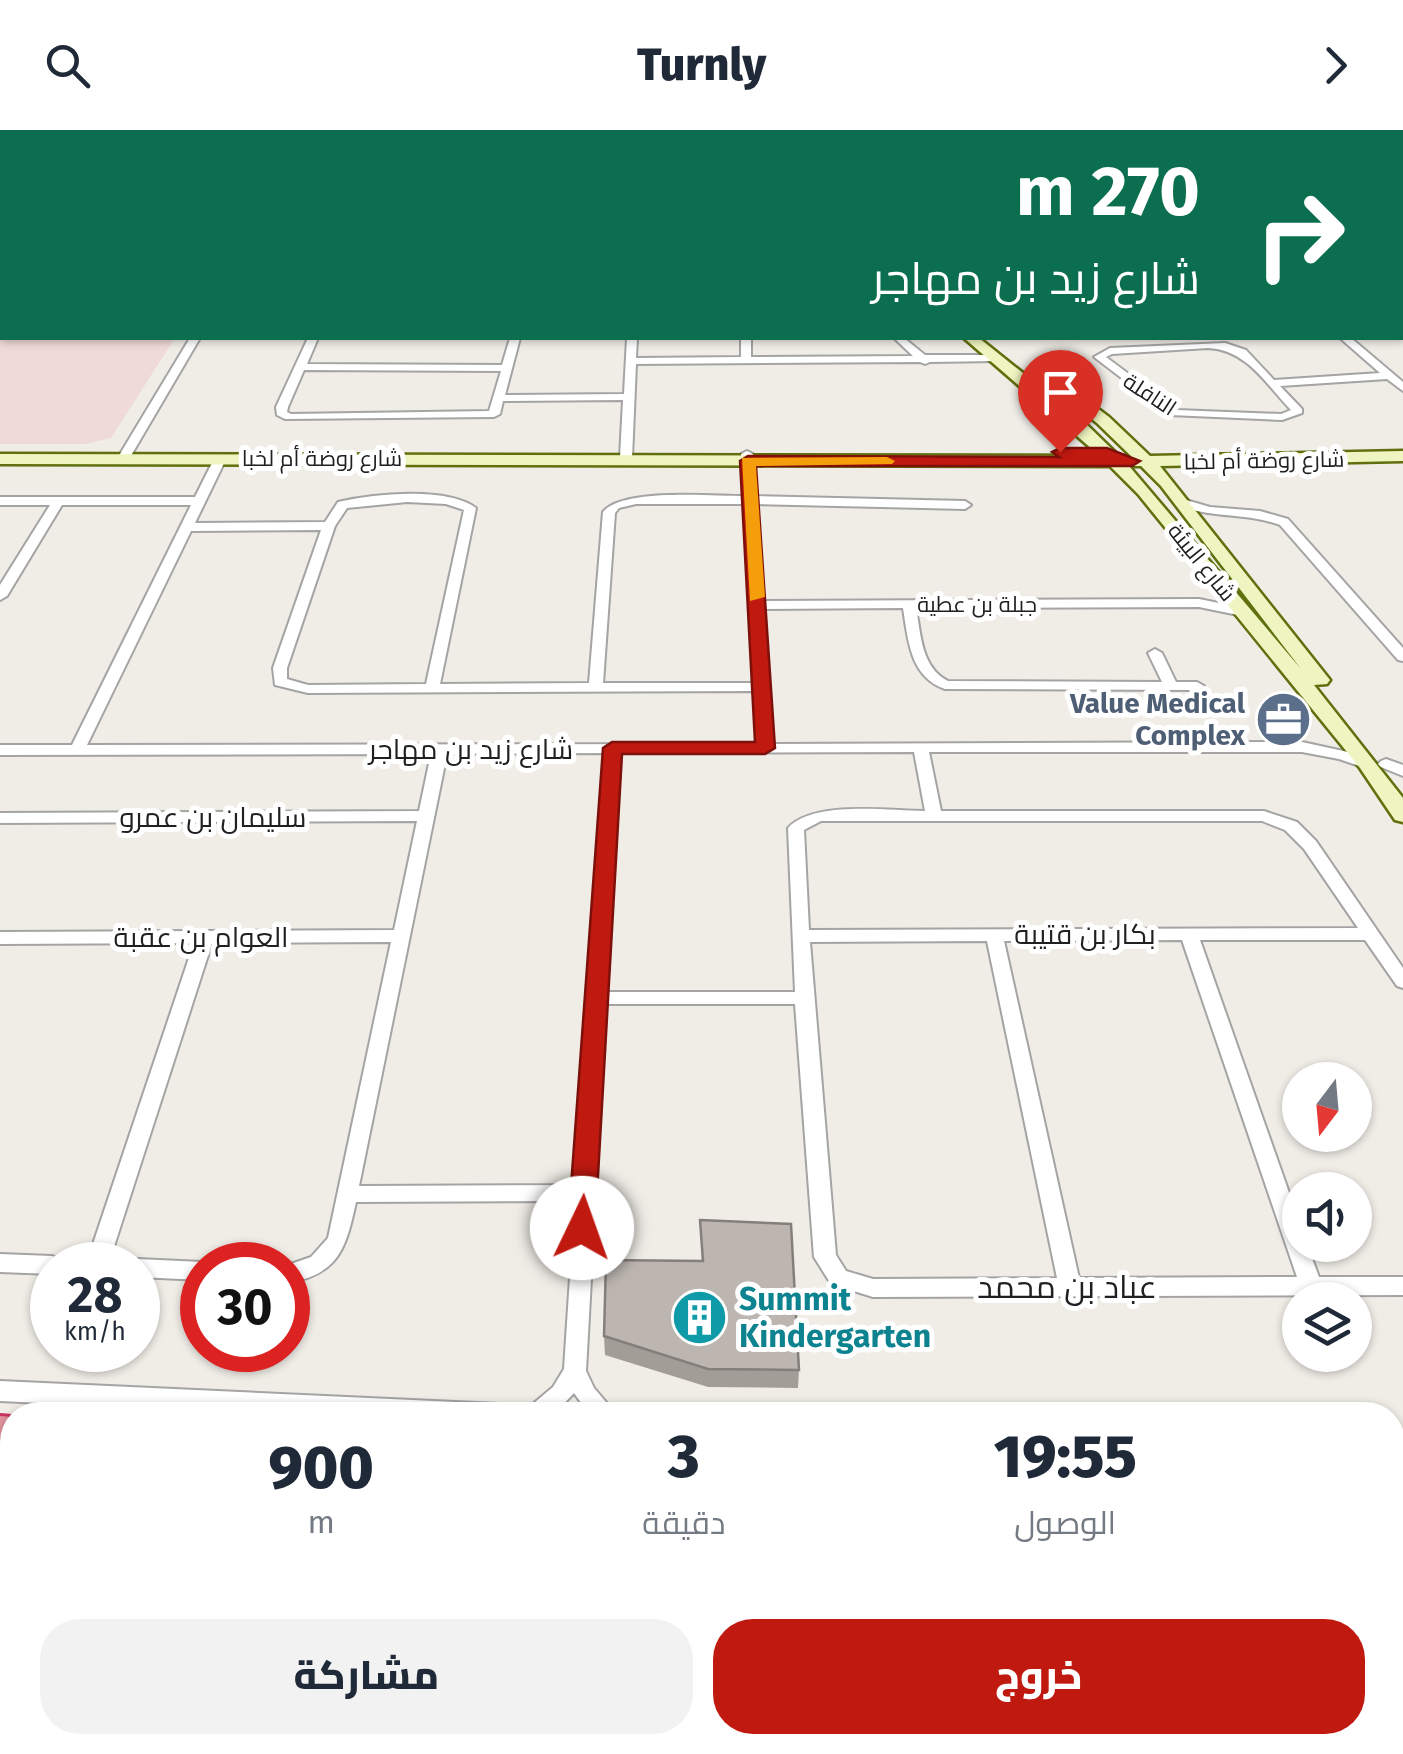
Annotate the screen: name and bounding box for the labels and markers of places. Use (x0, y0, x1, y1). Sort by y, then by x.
pin (1018, 350, 1103, 453)
place label: Value Medical Complex (1069, 687, 1246, 752)
office icon: Value Medical Complex (1254, 689, 1314, 749)
place label: Summit Kindergarten (739, 1280, 931, 1355)
building icon: Summit Kindergarten (670, 1287, 730, 1347)

